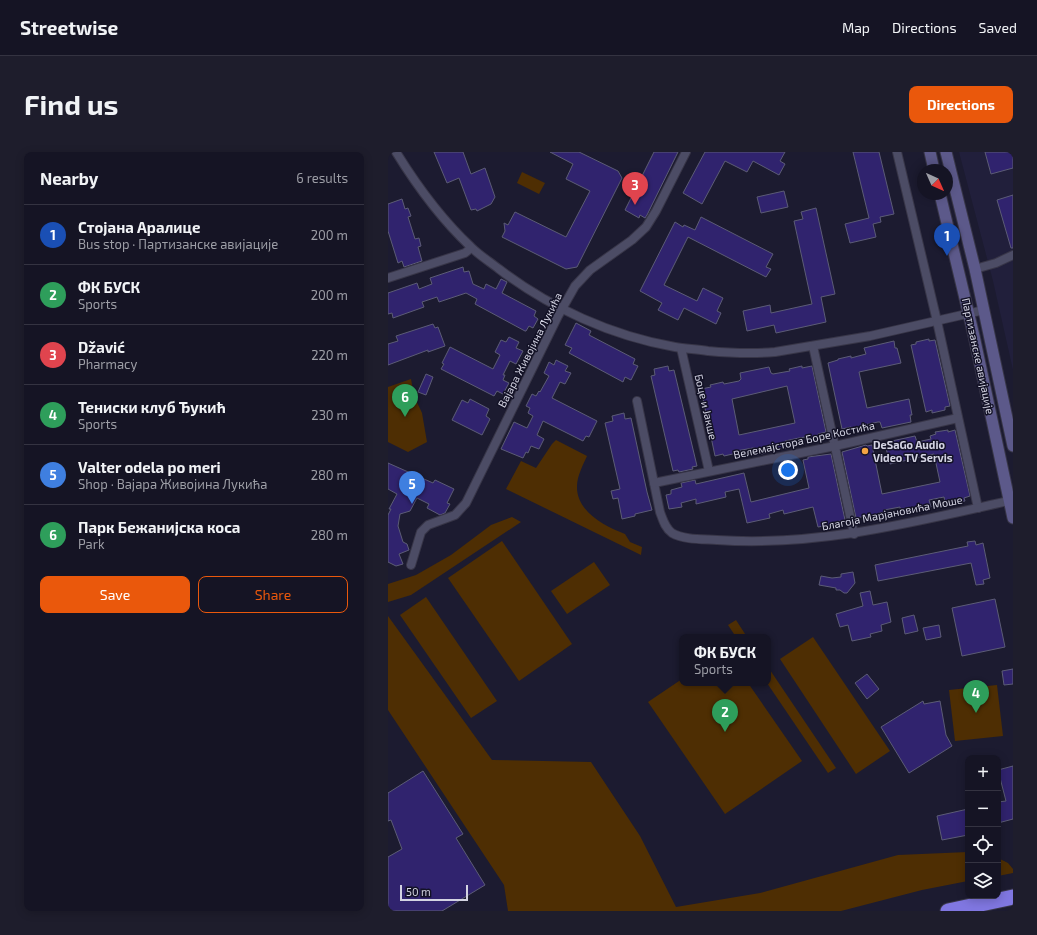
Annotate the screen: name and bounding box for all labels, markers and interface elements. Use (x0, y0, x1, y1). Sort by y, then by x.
text: Streetwise (20, 16, 118, 39)
text: Map (842, 19, 870, 36)
text: Directions (892, 19, 957, 36)
text: Saved (979, 19, 1017, 36)
button: Directions (909, 86, 1013, 123)
text: Find us (24, 87, 118, 121)
north arrow (917, 164, 953, 200)
text: Nearby (40, 168, 98, 188)
text: 6 results (296, 170, 348, 186)
pin: 3 (622, 172, 648, 205)
text: Стојана Аралице (78, 218, 200, 236)
pin: 1 (934, 223, 960, 256)
text: 1 (50, 227, 56, 243)
text: 200 m (311, 227, 348, 243)
text: Bus stop · Партизанске авијације (78, 236, 278, 252)
text: ФК БУСК (78, 278, 140, 296)
text: 2 (49, 287, 57, 303)
text: 200 m (311, 287, 348, 303)
street label: Вајара Живојина Лукића (495, 290, 565, 410)
text: Sports (78, 296, 117, 312)
street label: Партизанске авијације (959, 297, 997, 415)
text: Džavić (78, 338, 125, 356)
text: 3 (49, 347, 57, 363)
text: 220 m (311, 347, 348, 363)
text: Pharmacy (78, 356, 137, 372)
street label: Боце и Јакше (693, 373, 720, 441)
pin: 6 (392, 384, 418, 417)
text: Тениски клуб Ђукић (78, 398, 226, 416)
text: 4 (49, 407, 57, 423)
text: 230 m (311, 407, 348, 423)
text: Sports (78, 416, 117, 432)
street label: Велемајстора Боре Костића (732, 418, 876, 462)
place label: DeSaGo Audio Video TV Servis (873, 438, 953, 464)
marker: DeSaGo Audio Video TV Servis (860, 446, 870, 456)
text: Valter odela po meri (78, 458, 221, 476)
your location (778, 460, 798, 480)
text: 5 (49, 467, 57, 483)
text: 280 m (311, 467, 348, 483)
pin: 5 (399, 471, 425, 504)
text: Shop · Вајара Живојина Лукића (78, 476, 267, 492)
street label: Благоја Марјановића Моше (820, 492, 964, 534)
text: Парк Бежанијска коса (78, 518, 240, 536)
text: 6 (49, 527, 57, 543)
text: 280 m (311, 527, 348, 543)
text: Park (78, 536, 105, 552)
button: Save (40, 576, 190, 613)
button: Share (198, 576, 348, 613)
popup (679, 634, 771, 686)
text: ФК БУСК (694, 643, 756, 661)
text: Sports (694, 661, 733, 677)
pin: 4 (963, 680, 989, 713)
pin: 2 (712, 699, 738, 732)
map controls (965, 755, 1001, 899)
button: + (965, 755, 1001, 791)
button: − (965, 791, 1001, 827)
button: locate (965, 827, 1001, 863)
button: layers (965, 863, 1001, 899)
scale bar (400, 883, 468, 902)
text: 50 m (406, 885, 431, 898)

